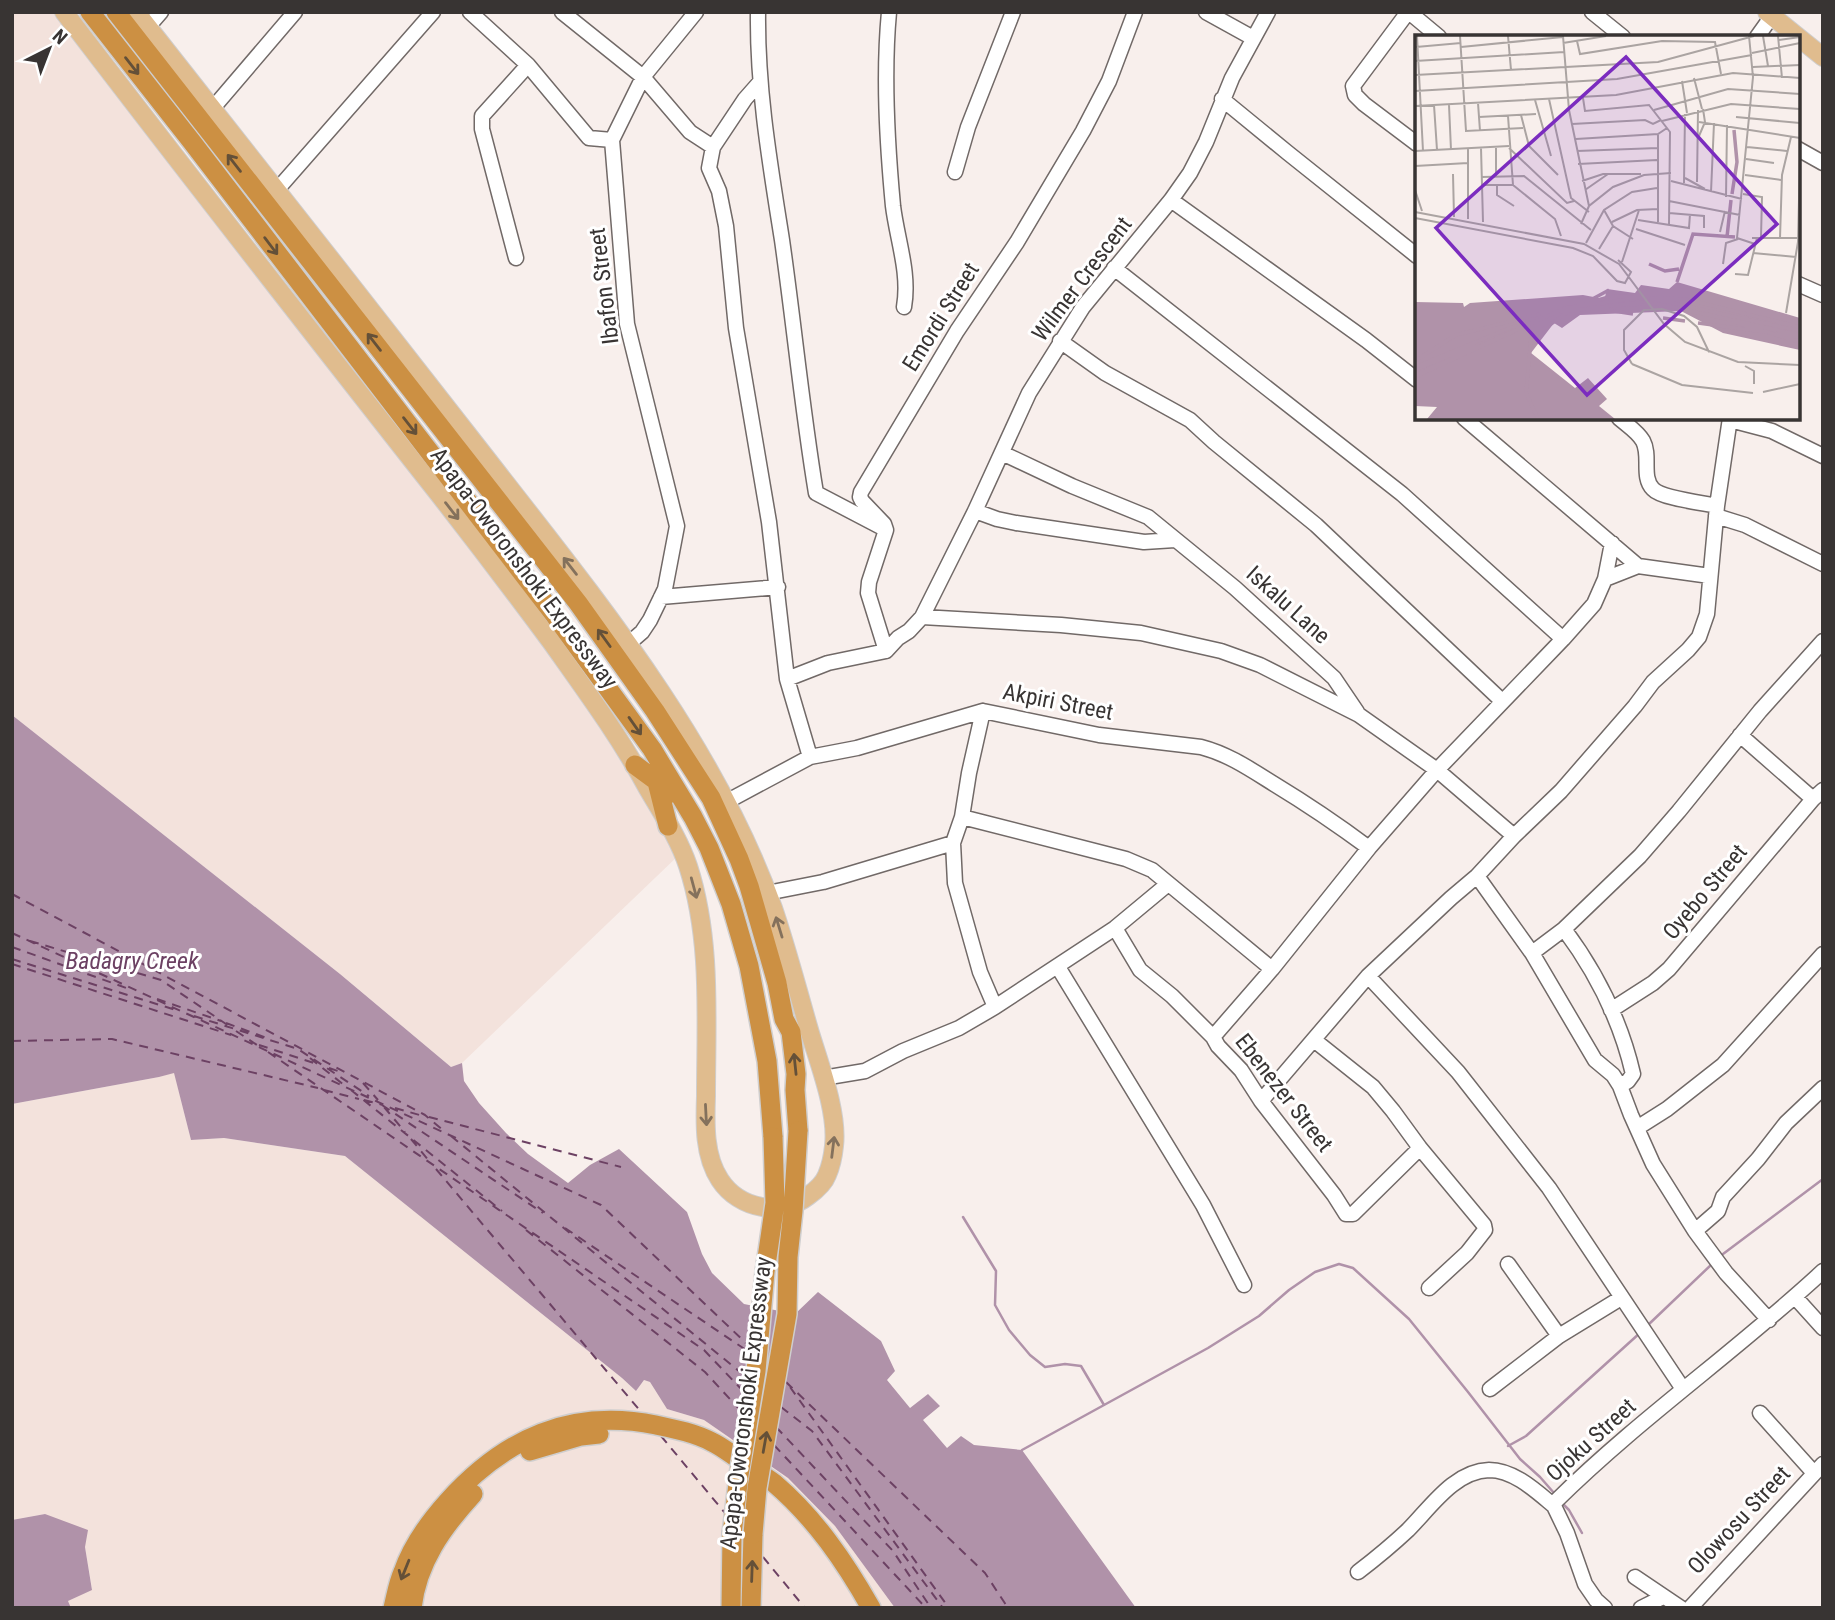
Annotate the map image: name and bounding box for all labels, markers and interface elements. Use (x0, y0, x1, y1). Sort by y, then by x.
north arrow (14, 14, 84, 84)
text: N (48, 24, 72, 49)
inset map (1415, 35, 1800, 420)
one-way arrow (125, 56, 140, 75)
one-way arrow (227, 155, 242, 173)
street label: Wilmer Crescent (1026, 211, 1138, 347)
street label: Ibafon Street (583, 226, 625, 346)
one-way arrow (264, 236, 279, 254)
street label: Emordi Street (897, 258, 985, 376)
one-way arrow (367, 334, 382, 352)
one-way arrow (402, 417, 417, 435)
street label: Apapa-Oworonshoki Expressway (425, 442, 624, 694)
one-way arrow (444, 501, 459, 519)
one-way arrow (562, 558, 577, 576)
street label: Iskalu Lane (1241, 560, 1335, 650)
one-way arrow (597, 629, 611, 648)
street label: Akpiri Street (1001, 678, 1115, 726)
one-way arrow (628, 716, 642, 735)
street label: Oyebo Street (1657, 839, 1753, 945)
one-way arrow (688, 877, 701, 899)
one-way arrow (771, 916, 784, 938)
water label: Badagry Creek (66, 947, 199, 975)
street label: Ebenezer Street (1230, 1029, 1338, 1157)
one-way arrow (788, 1053, 801, 1075)
one-way arrow (700, 1103, 713, 1126)
one-way arrow (826, 1136, 839, 1158)
street label: Apapa-Oworonshoki Expressway (715, 1255, 777, 1551)
street label: Ojoku Street (1541, 1393, 1641, 1487)
one-way arrow (759, 1431, 772, 1454)
street label: Olowosu Street (1682, 1460, 1796, 1580)
one-way arrow (397, 1558, 410, 1580)
one-way arrow (745, 1560, 759, 1583)

